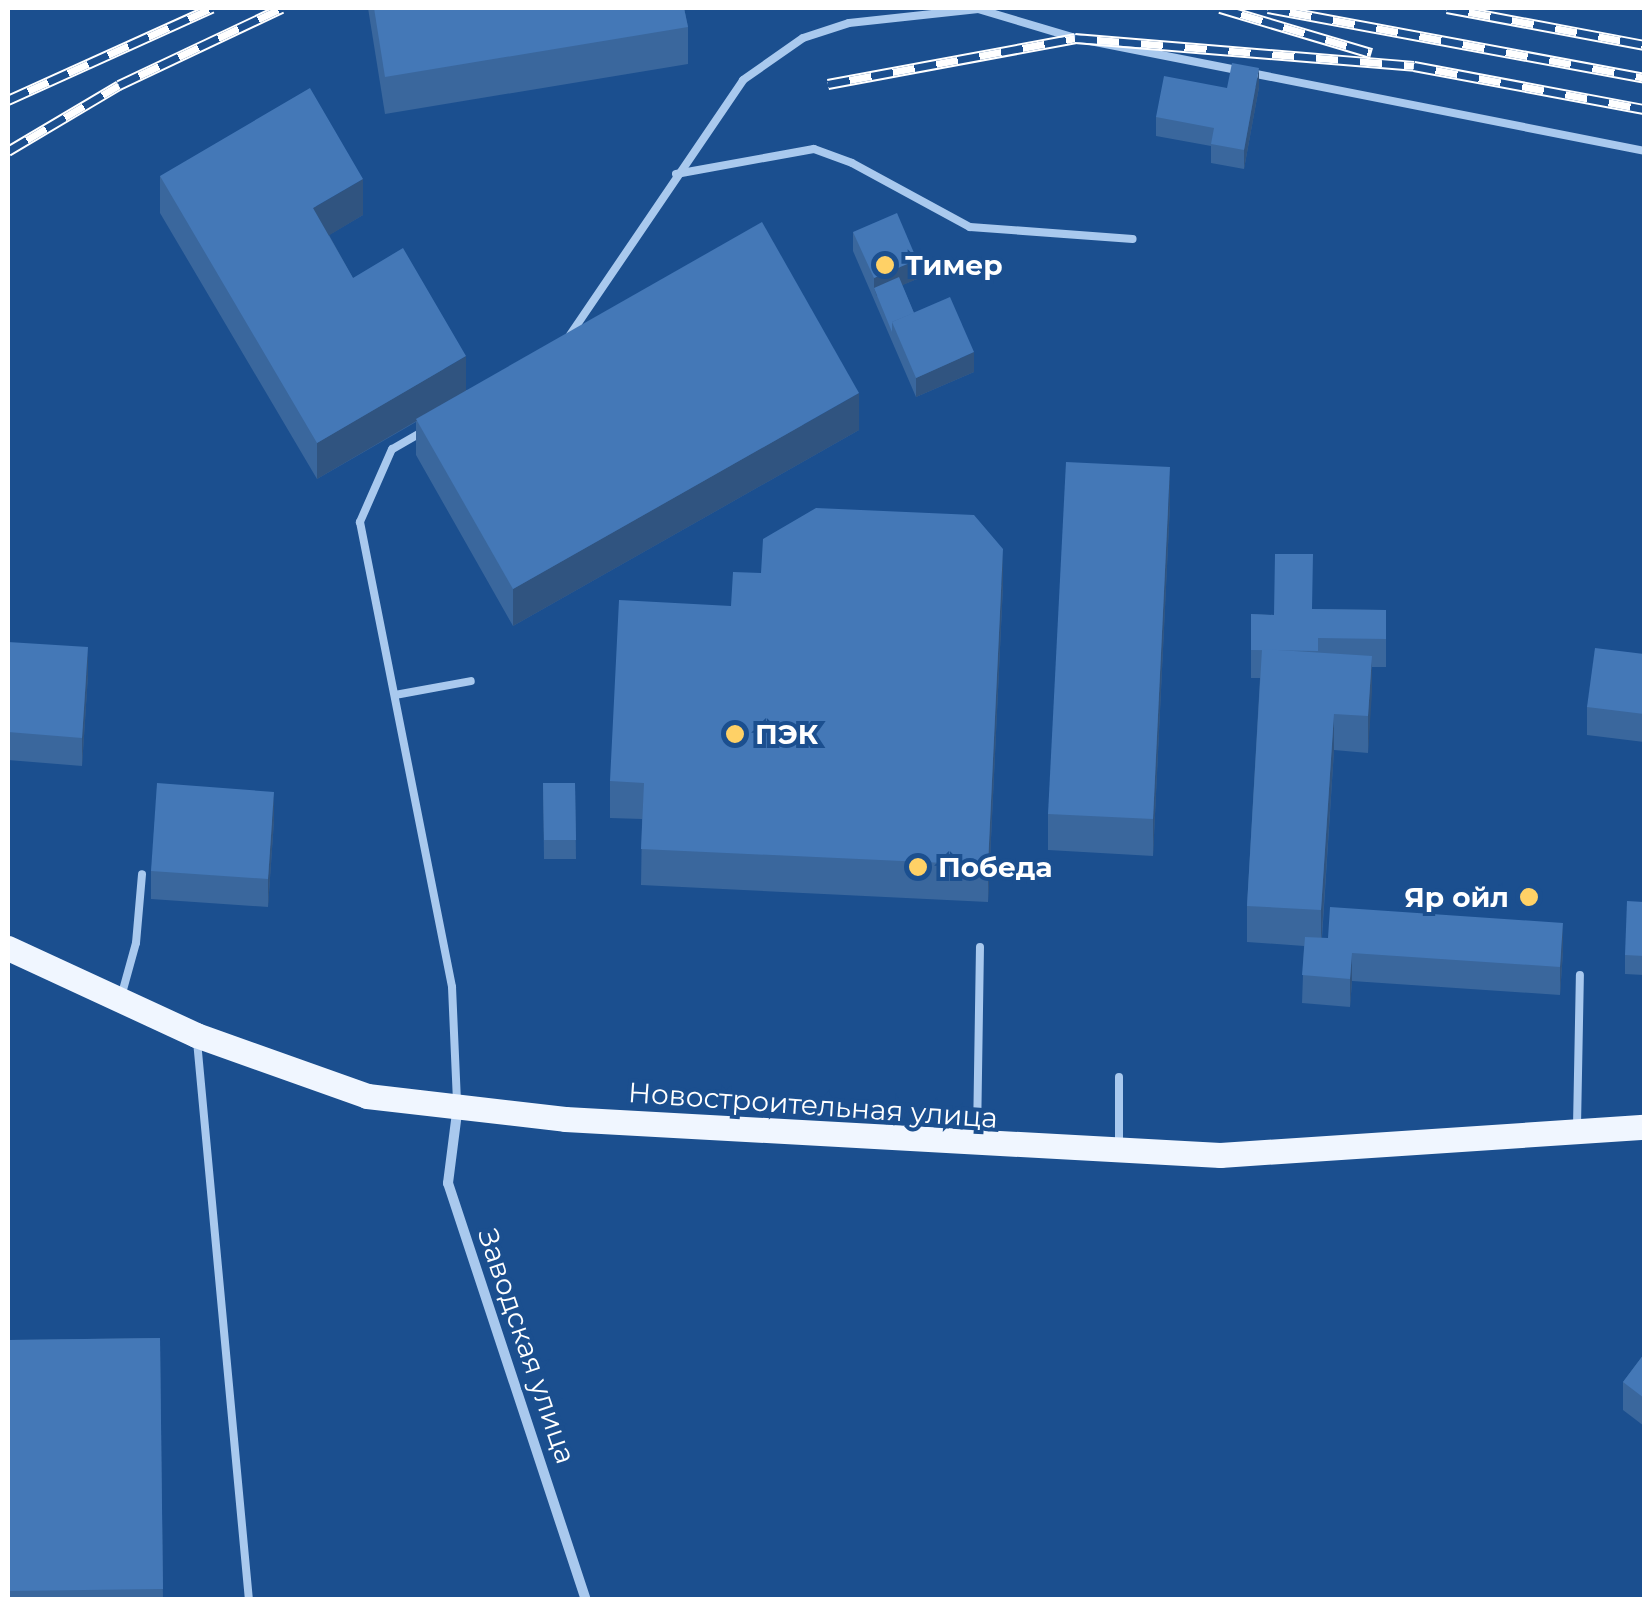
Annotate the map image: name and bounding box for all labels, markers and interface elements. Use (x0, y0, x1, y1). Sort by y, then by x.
place label: Тимер (905, 248, 1003, 282)
marker: Тимер (874, 254, 896, 276)
place label: ПЭК (755, 717, 818, 751)
marker: ПЭК (724, 723, 746, 745)
place label: Победа (938, 850, 1052, 884)
marker: Победа (907, 856, 929, 878)
place label: Яр ойл (1404, 880, 1509, 914)
marker: Яр ойл (1518, 886, 1540, 908)
street label: Новостроительная улица (627, 1075, 999, 1135)
street label: Заводская улица (471, 1224, 583, 1468)

